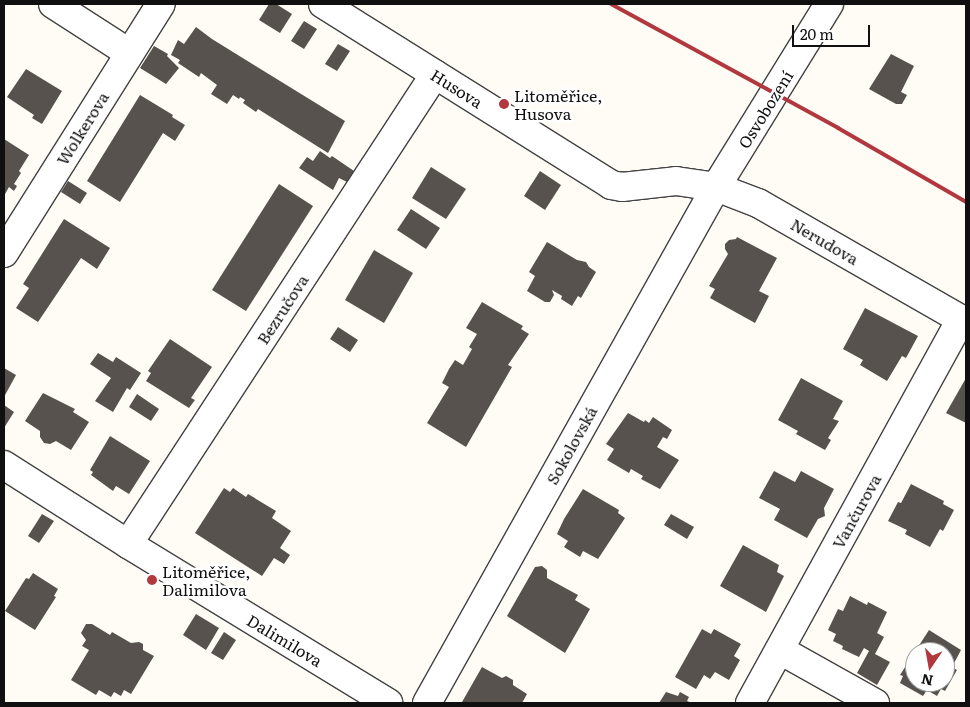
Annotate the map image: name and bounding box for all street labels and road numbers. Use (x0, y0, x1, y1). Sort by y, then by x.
street label: Husova (428, 65, 486, 111)
street label: Osvobození (734, 67, 796, 151)
street label: Wolkerova (52, 88, 112, 168)
street label: Nerudova (788, 214, 862, 268)
street label: Bezručova (252, 271, 312, 347)
street label: Sokolovská (542, 403, 600, 487)
street label: Vančurova (828, 470, 884, 552)
street label: Dalimilova (244, 610, 326, 670)

